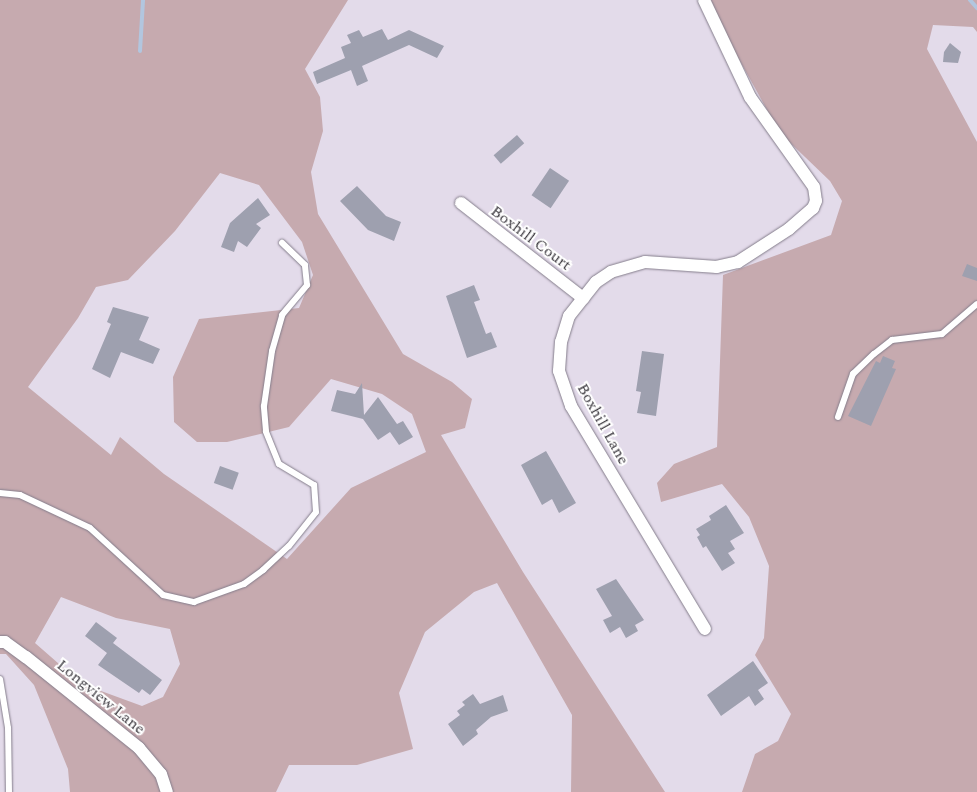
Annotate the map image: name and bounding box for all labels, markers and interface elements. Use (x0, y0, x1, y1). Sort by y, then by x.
street label: Boxhill Court (487, 201, 575, 275)
street label: Boxhill Lane (573, 380, 633, 468)
street label: Longview Lane (53, 655, 149, 739)

